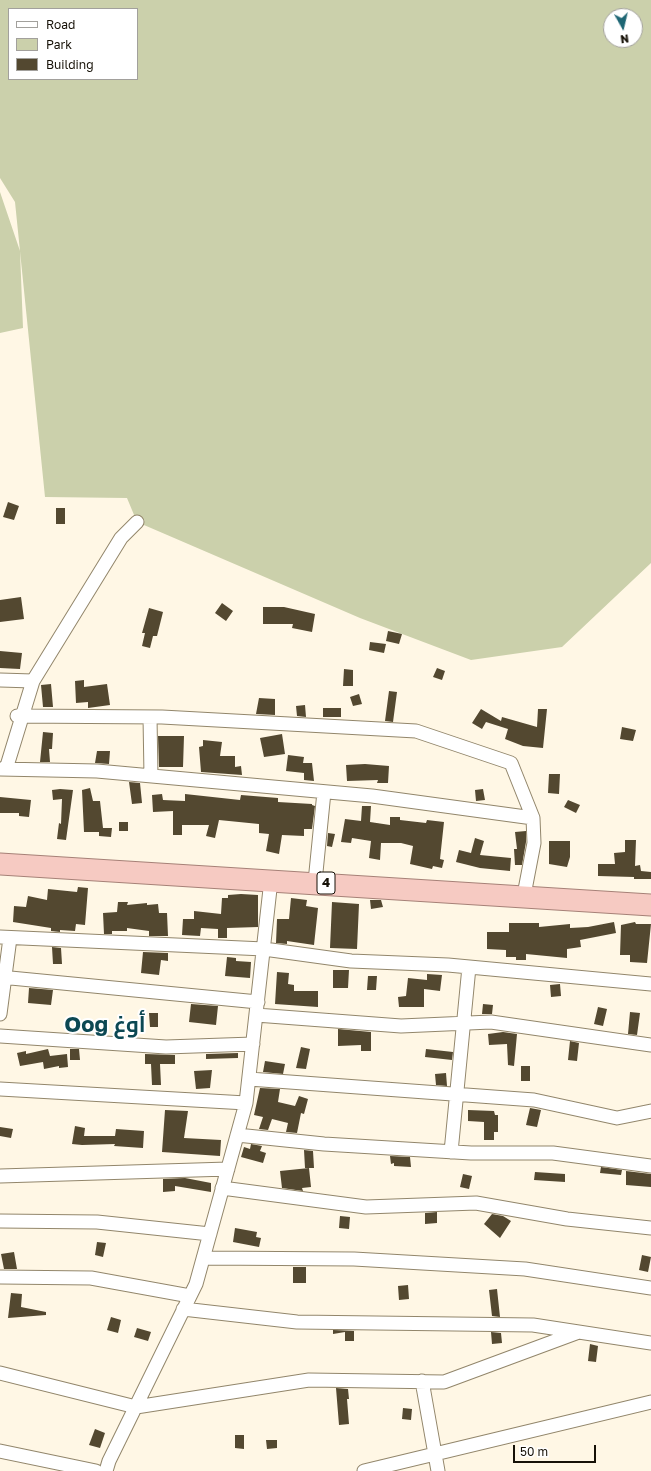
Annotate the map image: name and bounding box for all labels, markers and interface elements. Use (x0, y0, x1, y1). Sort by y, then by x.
legend (8, 8, 138, 80)
north arrow (603, 8, 643, 48)
text: Road (46, 17, 75, 32)
text: N (620, 32, 630, 46)
text: Park (46, 37, 72, 52)
text: Building (46, 57, 94, 72)
road number: 4 (317, 872, 335, 894)
district label: Oog أوغ (64, 1012, 146, 1038)
scale bar (515, 1437, 598, 1463)
text: 50 m (520, 1444, 548, 1459)

